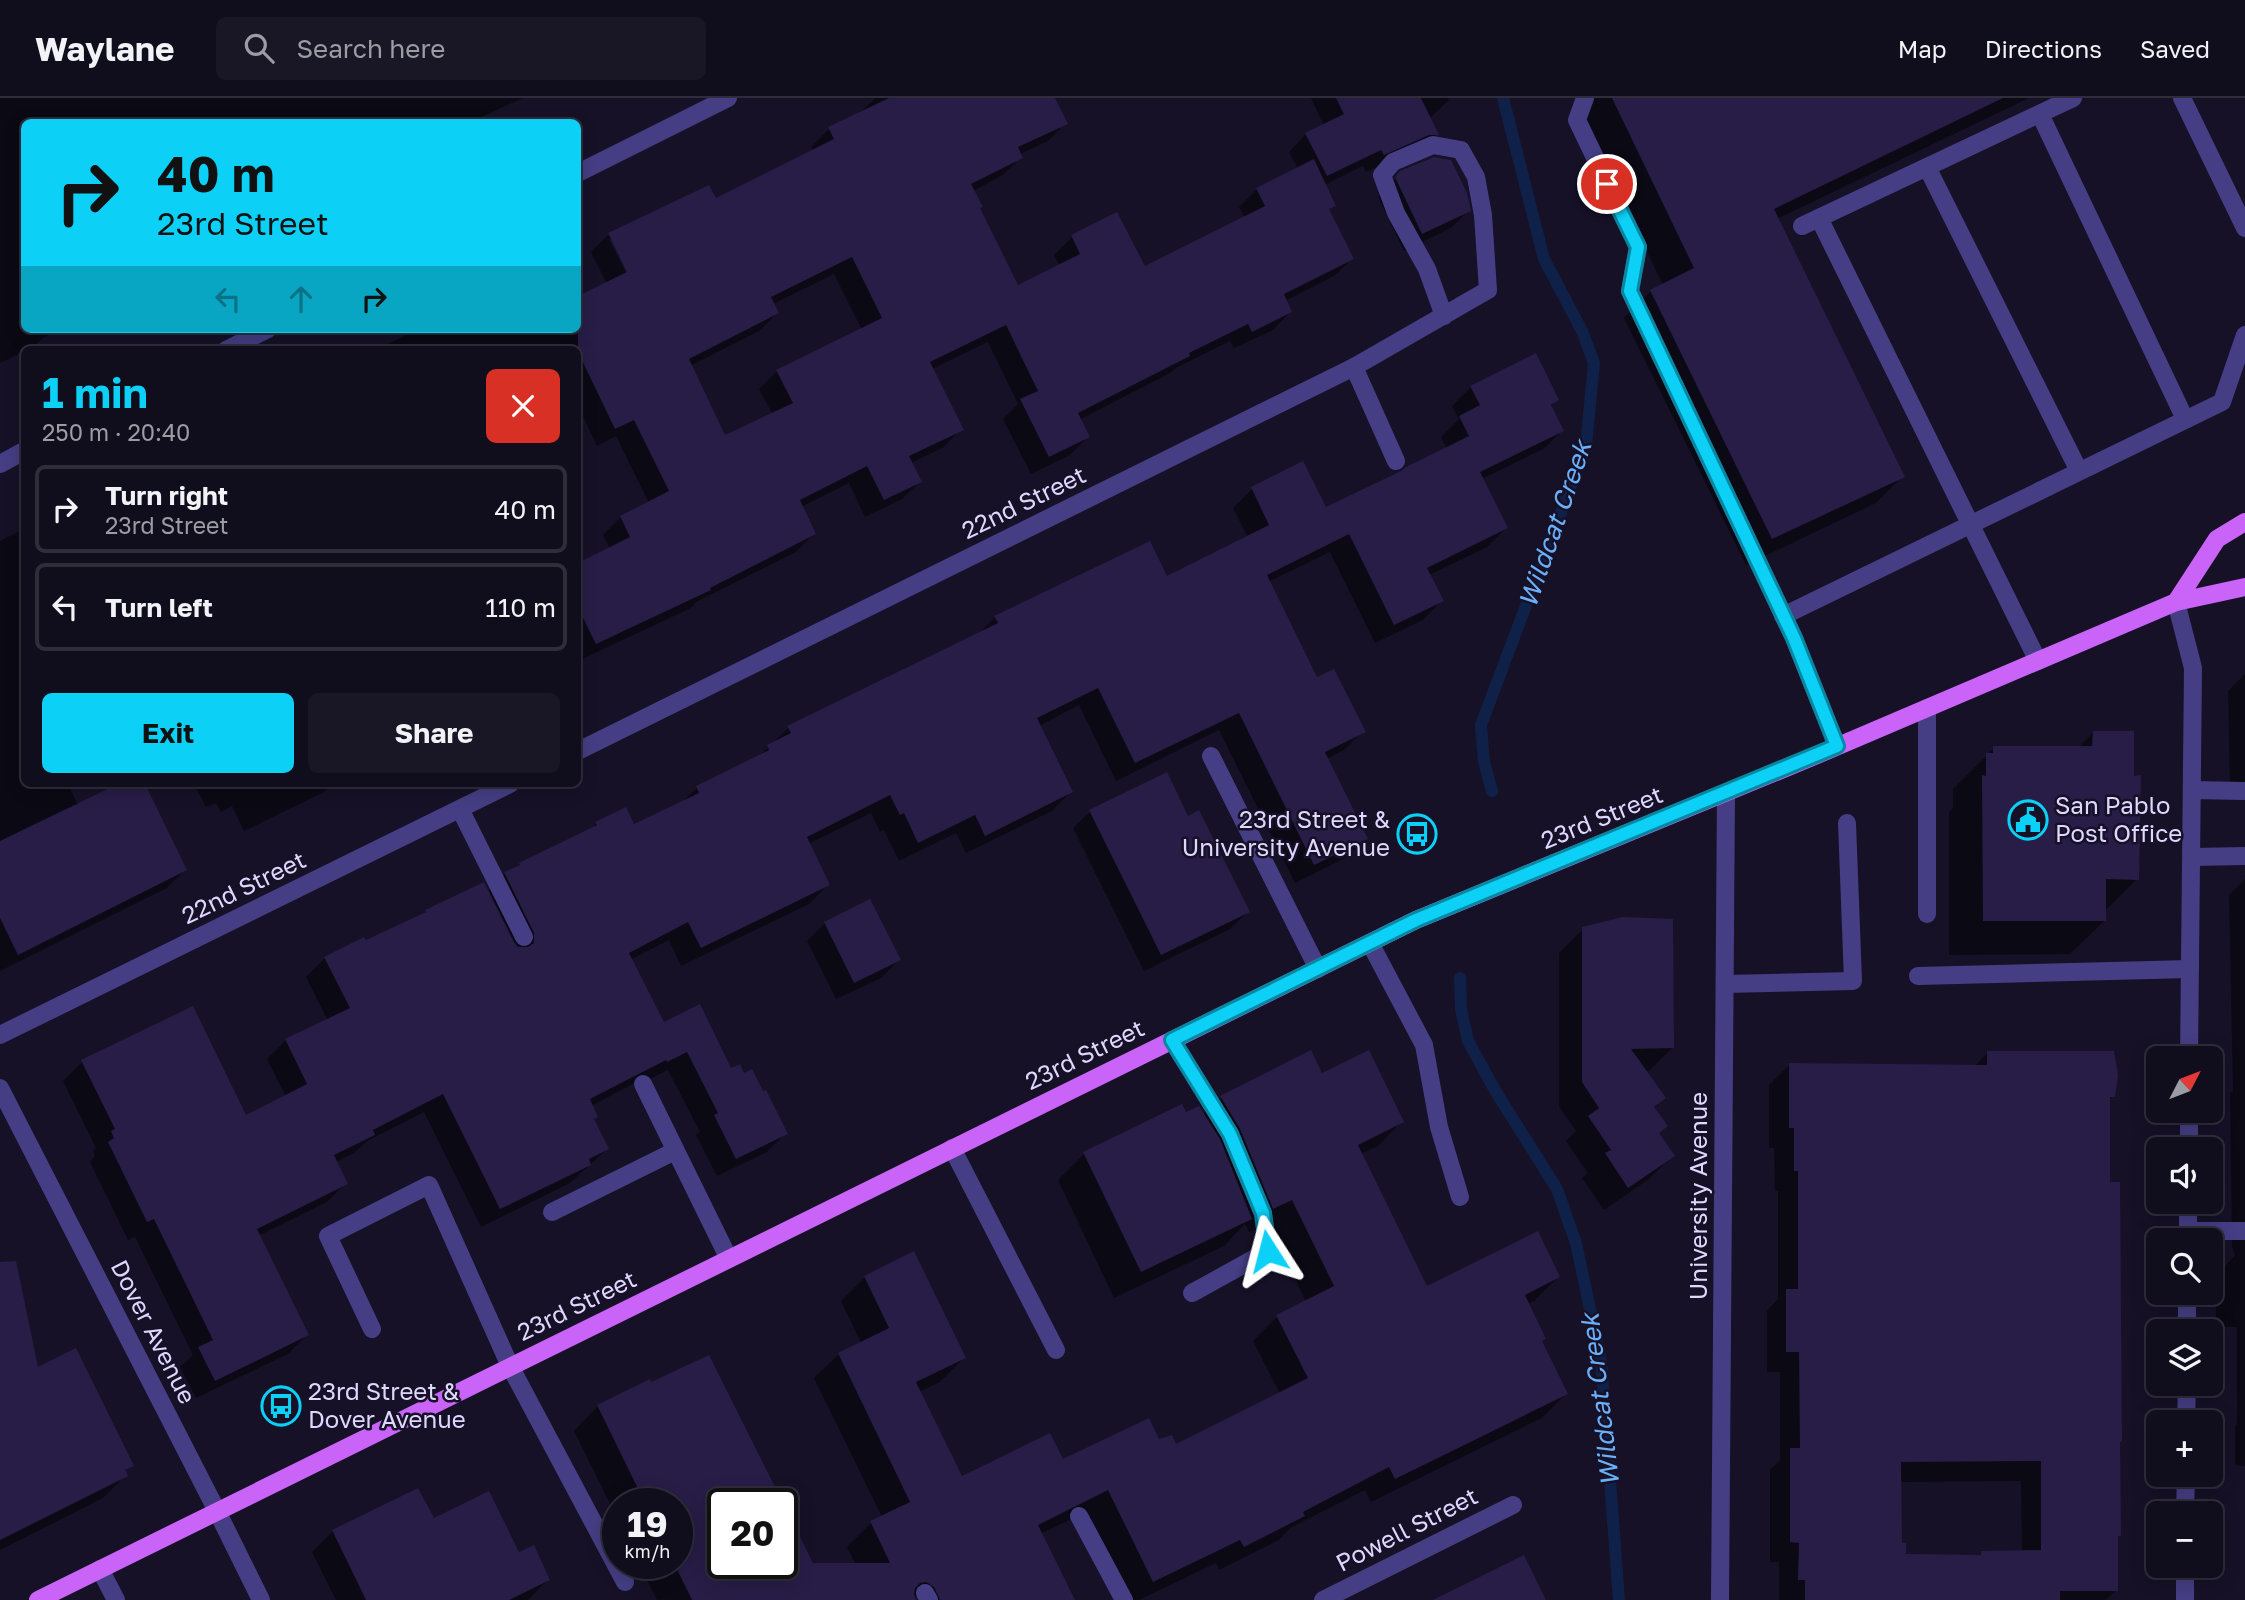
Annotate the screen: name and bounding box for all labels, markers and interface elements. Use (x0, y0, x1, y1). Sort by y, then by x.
search box (216, 17, 706, 80)
text: Waylane (35, 29, 174, 68)
icon: search (240, 29, 278, 67)
text: Search here (296, 33, 445, 64)
text: Map (1898, 34, 1947, 63)
text: Directions (1985, 34, 2102, 63)
text: Saved (2140, 34, 2210, 63)
text: 40 m (157, 144, 275, 203)
icon: right (42, 147, 133, 238)
pin (1577, 154, 1637, 214)
icon: arrive (1588, 165, 1626, 203)
text: 23rd Street (157, 204, 329, 242)
icon: left (209, 280, 247, 318)
icon: ahead (282, 280, 320, 318)
icon: right (355, 280, 393, 318)
text: 1 min (42, 367, 148, 417)
button: close (486, 369, 560, 443)
text: 250 m · 20:40 (42, 418, 190, 446)
water label: Wildcat Creek (1512, 434, 1598, 611)
street label: 22nd Street (957, 459, 1090, 544)
text: Turn right (105, 480, 228, 511)
icon: right (46, 490, 84, 528)
text: 40 m (495, 494, 556, 525)
text: 23rd Street (105, 511, 229, 539)
icon: left (46, 588, 84, 626)
text: Turn left (105, 592, 213, 623)
text: 110 m (485, 592, 556, 623)
button: Exit (42, 693, 294, 773)
button: Share (308, 693, 560, 773)
street label: 23rd Street (1536, 779, 1667, 854)
place label: San Pablo Post Office (2055, 790, 2182, 847)
public building icon: San Pablo Post Office (2007, 799, 2049, 841)
place label: 23rd Street & University Avenue (1182, 804, 1390, 861)
bus stop icon: 23rd Street & University Avenue (1396, 813, 1438, 855)
street label: 22nd Street (177, 844, 310, 929)
street label: 23rd Street (1020, 1012, 1149, 1095)
north arrow (2146, 1046, 2222, 1124)
map controls (2146, 1046, 2223, 1578)
street label: University Avenue (1683, 1092, 1712, 1300)
button: sound (2146, 1137, 2223, 1214)
position arrow (1231, 1214, 1305, 1288)
button: search (2146, 1228, 2223, 1305)
street label: Dover Avenue (106, 1254, 203, 1408)
street label: 23rd Street (512, 1263, 641, 1346)
water label: Wildcat Creek (1573, 1310, 1625, 1488)
button: layers (2146, 1319, 2223, 1396)
place label: 23rd Street & Dover Avenue (308, 1376, 466, 1433)
bus stop icon: 23rd Street & Dover Avenue (260, 1385, 302, 1427)
button: + (2146, 1410, 2223, 1487)
street label: Powell Street (1331, 1481, 1482, 1577)
speed limit sign: 20 (707, 1488, 798, 1579)
button: − (2146, 1501, 2223, 1578)
text: 19 (627, 1503, 668, 1545)
text: km/h (625, 1540, 670, 1562)

